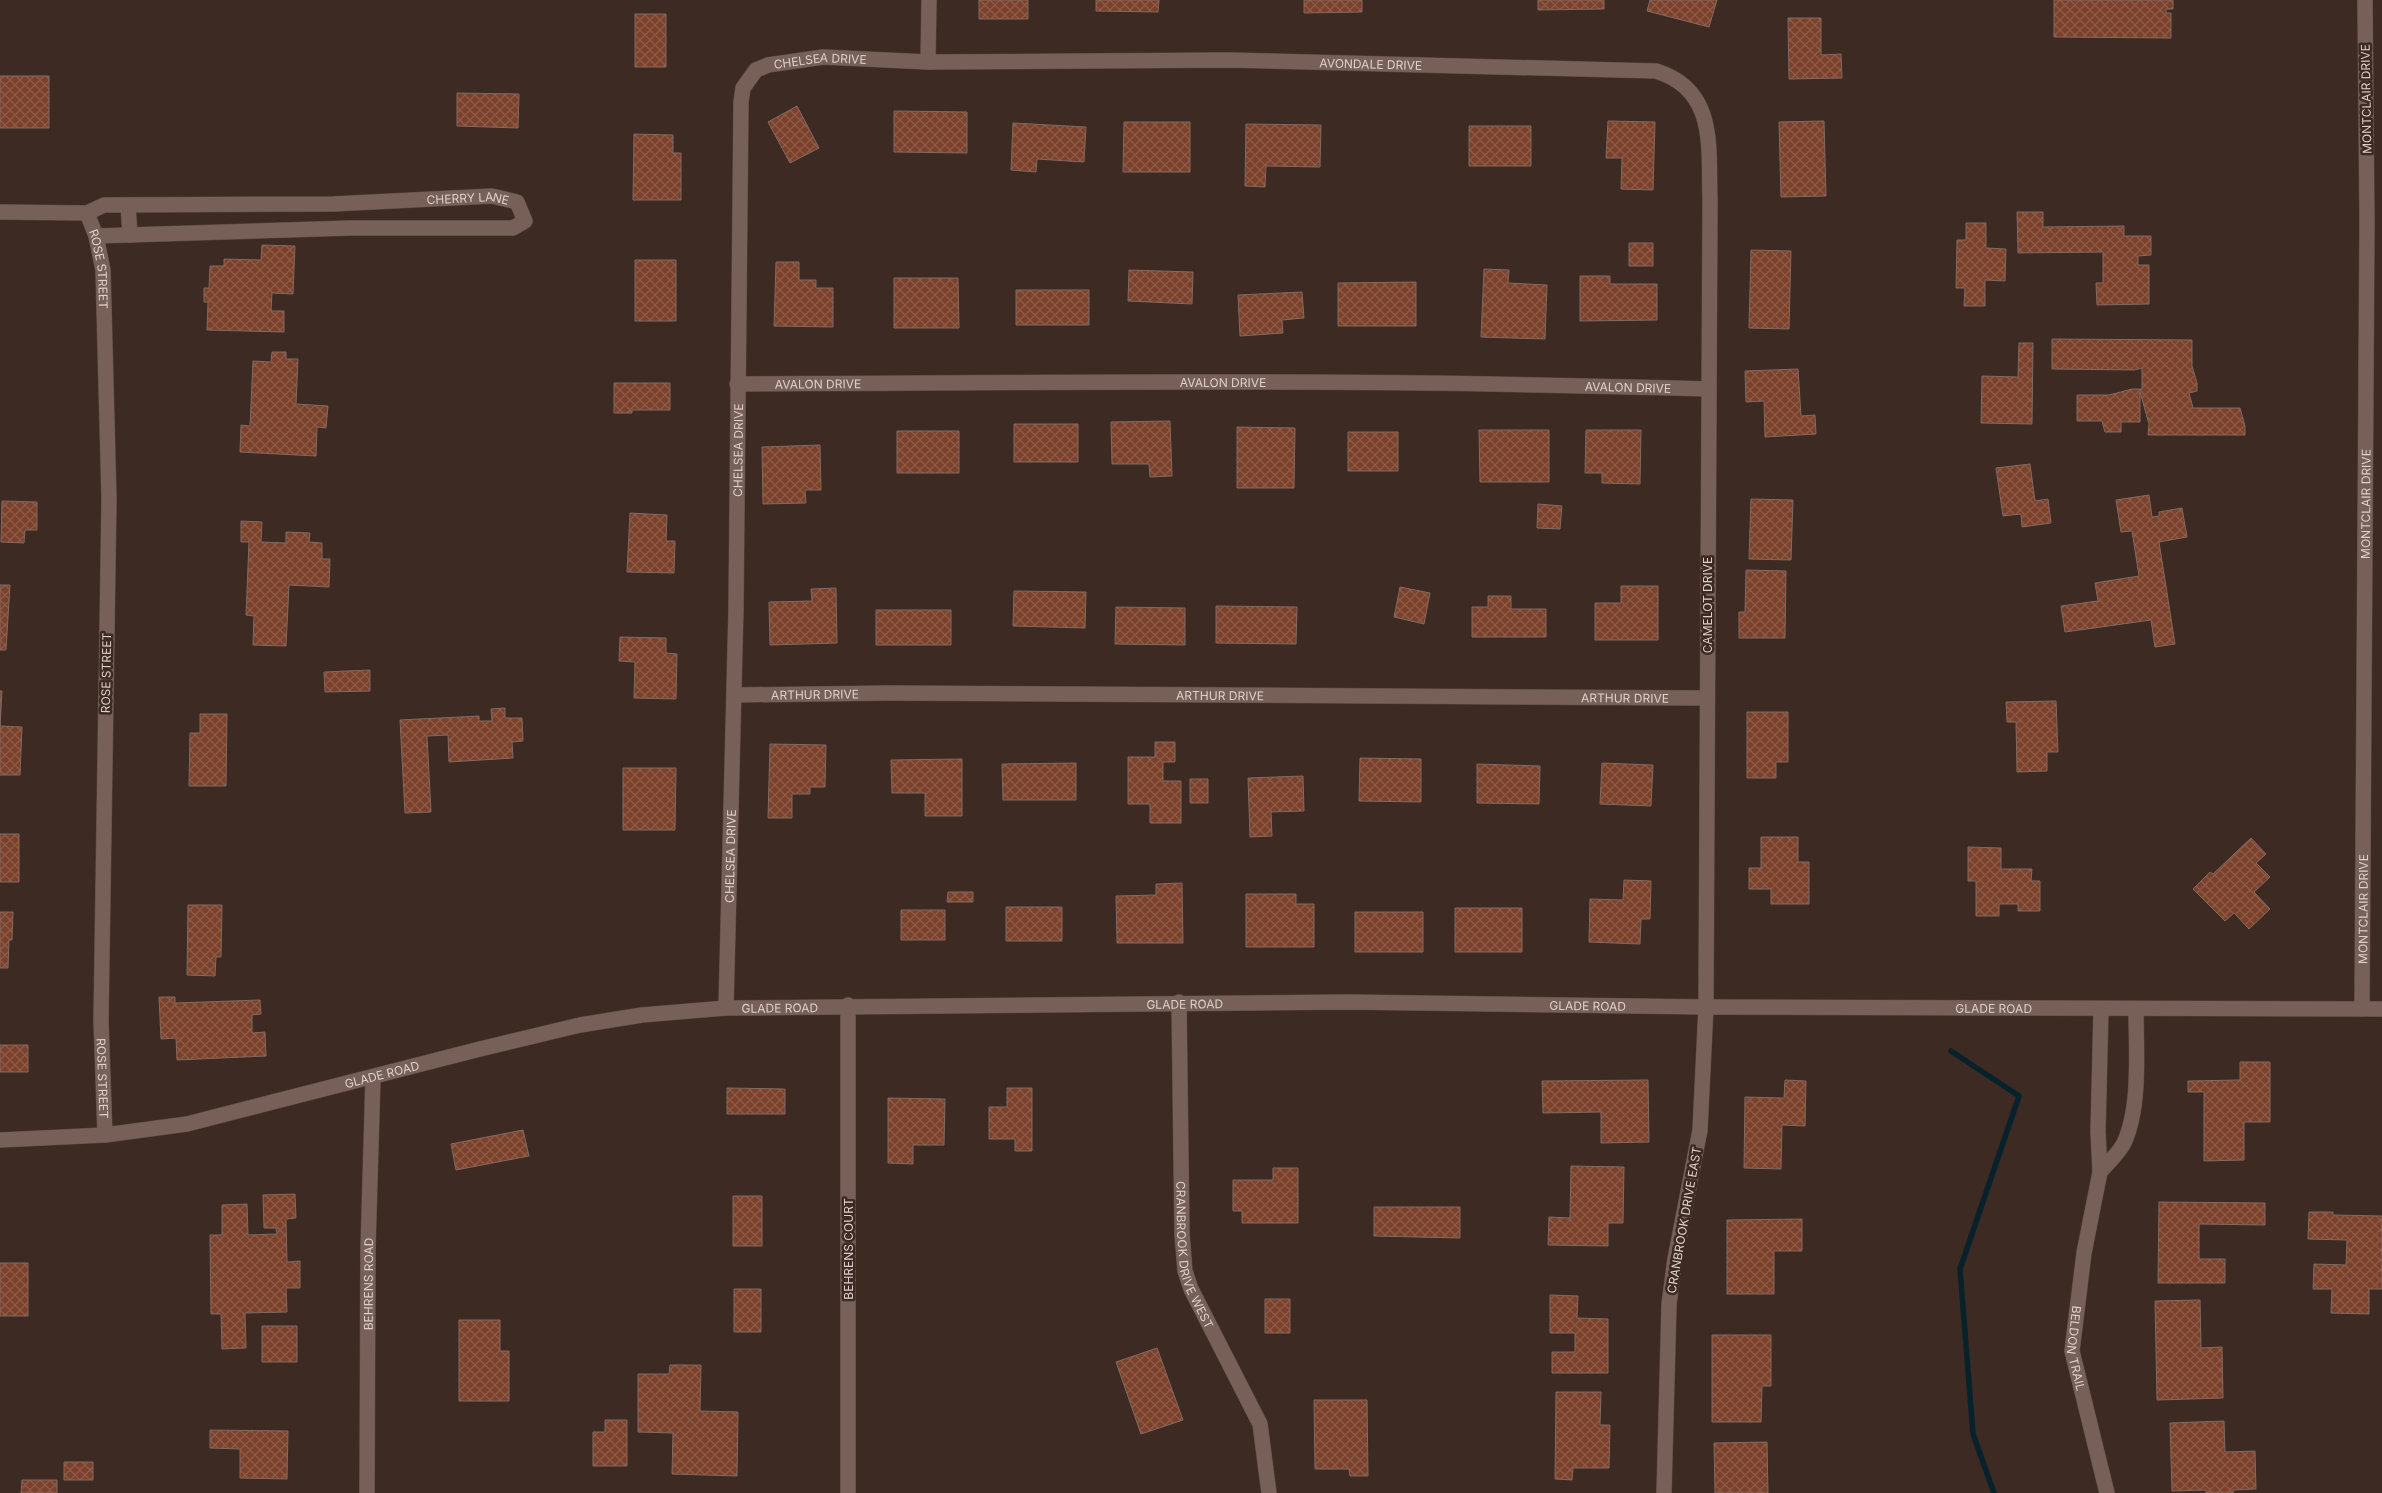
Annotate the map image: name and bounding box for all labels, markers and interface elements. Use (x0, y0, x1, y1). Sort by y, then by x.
street label: MONTCLAIR DRIVE (2358, 44, 2374, 154)
street label: CHELSEA DRIVE (773, 49, 867, 72)
street label: AVONDALE DRIVE (1319, 55, 1422, 72)
street label: CHERRY LANE (426, 188, 511, 207)
street label: ROSE STREET (86, 227, 112, 309)
street label: AVALON DRIVE (1180, 374, 1266, 390)
street label: AVALON DRIVE (775, 376, 861, 391)
street label: AVALON DRIVE (1585, 378, 1671, 395)
street label: CHELSEA DRIVE (730, 403, 746, 497)
street label: MONTCLAIR DRIVE (2357, 449, 2373, 559)
street label: CAMELOT DRIVE (1700, 557, 1715, 653)
street label: ROSE STREET (98, 632, 114, 713)
street label: ARTHUR DRIVE (771, 686, 859, 702)
street label: ARTHUR DRIVE (1176, 687, 1264, 703)
street label: ARTHUR DRIVE (1581, 690, 1669, 705)
street label: CHELSEA DRIVE (721, 809, 738, 903)
street label: MONTCLAIR DRIVE (2355, 854, 2370, 964)
street label: GLADE ROAD (1146, 996, 1223, 1011)
street label: GLADE ROAD (1549, 997, 1626, 1013)
street label: GLADE ROAD (741, 1000, 818, 1015)
street label: GLADE ROAD (1955, 1000, 2032, 1015)
street label: ROSE STREET (94, 1038, 112, 1119)
street label: GLADE ROAD (343, 1057, 421, 1091)
street label: CRANBROOK DRIVE EAST (1664, 1145, 1704, 1294)
street label: CRANBROOK DRIVE WEST (1174, 1181, 1217, 1331)
street label: BEHRENS COURT (841, 1198, 856, 1300)
street label: BEHRENS ROAD (360, 1238, 376, 1330)
street label: BELDON TRAIL (2064, 1305, 2089, 1392)

